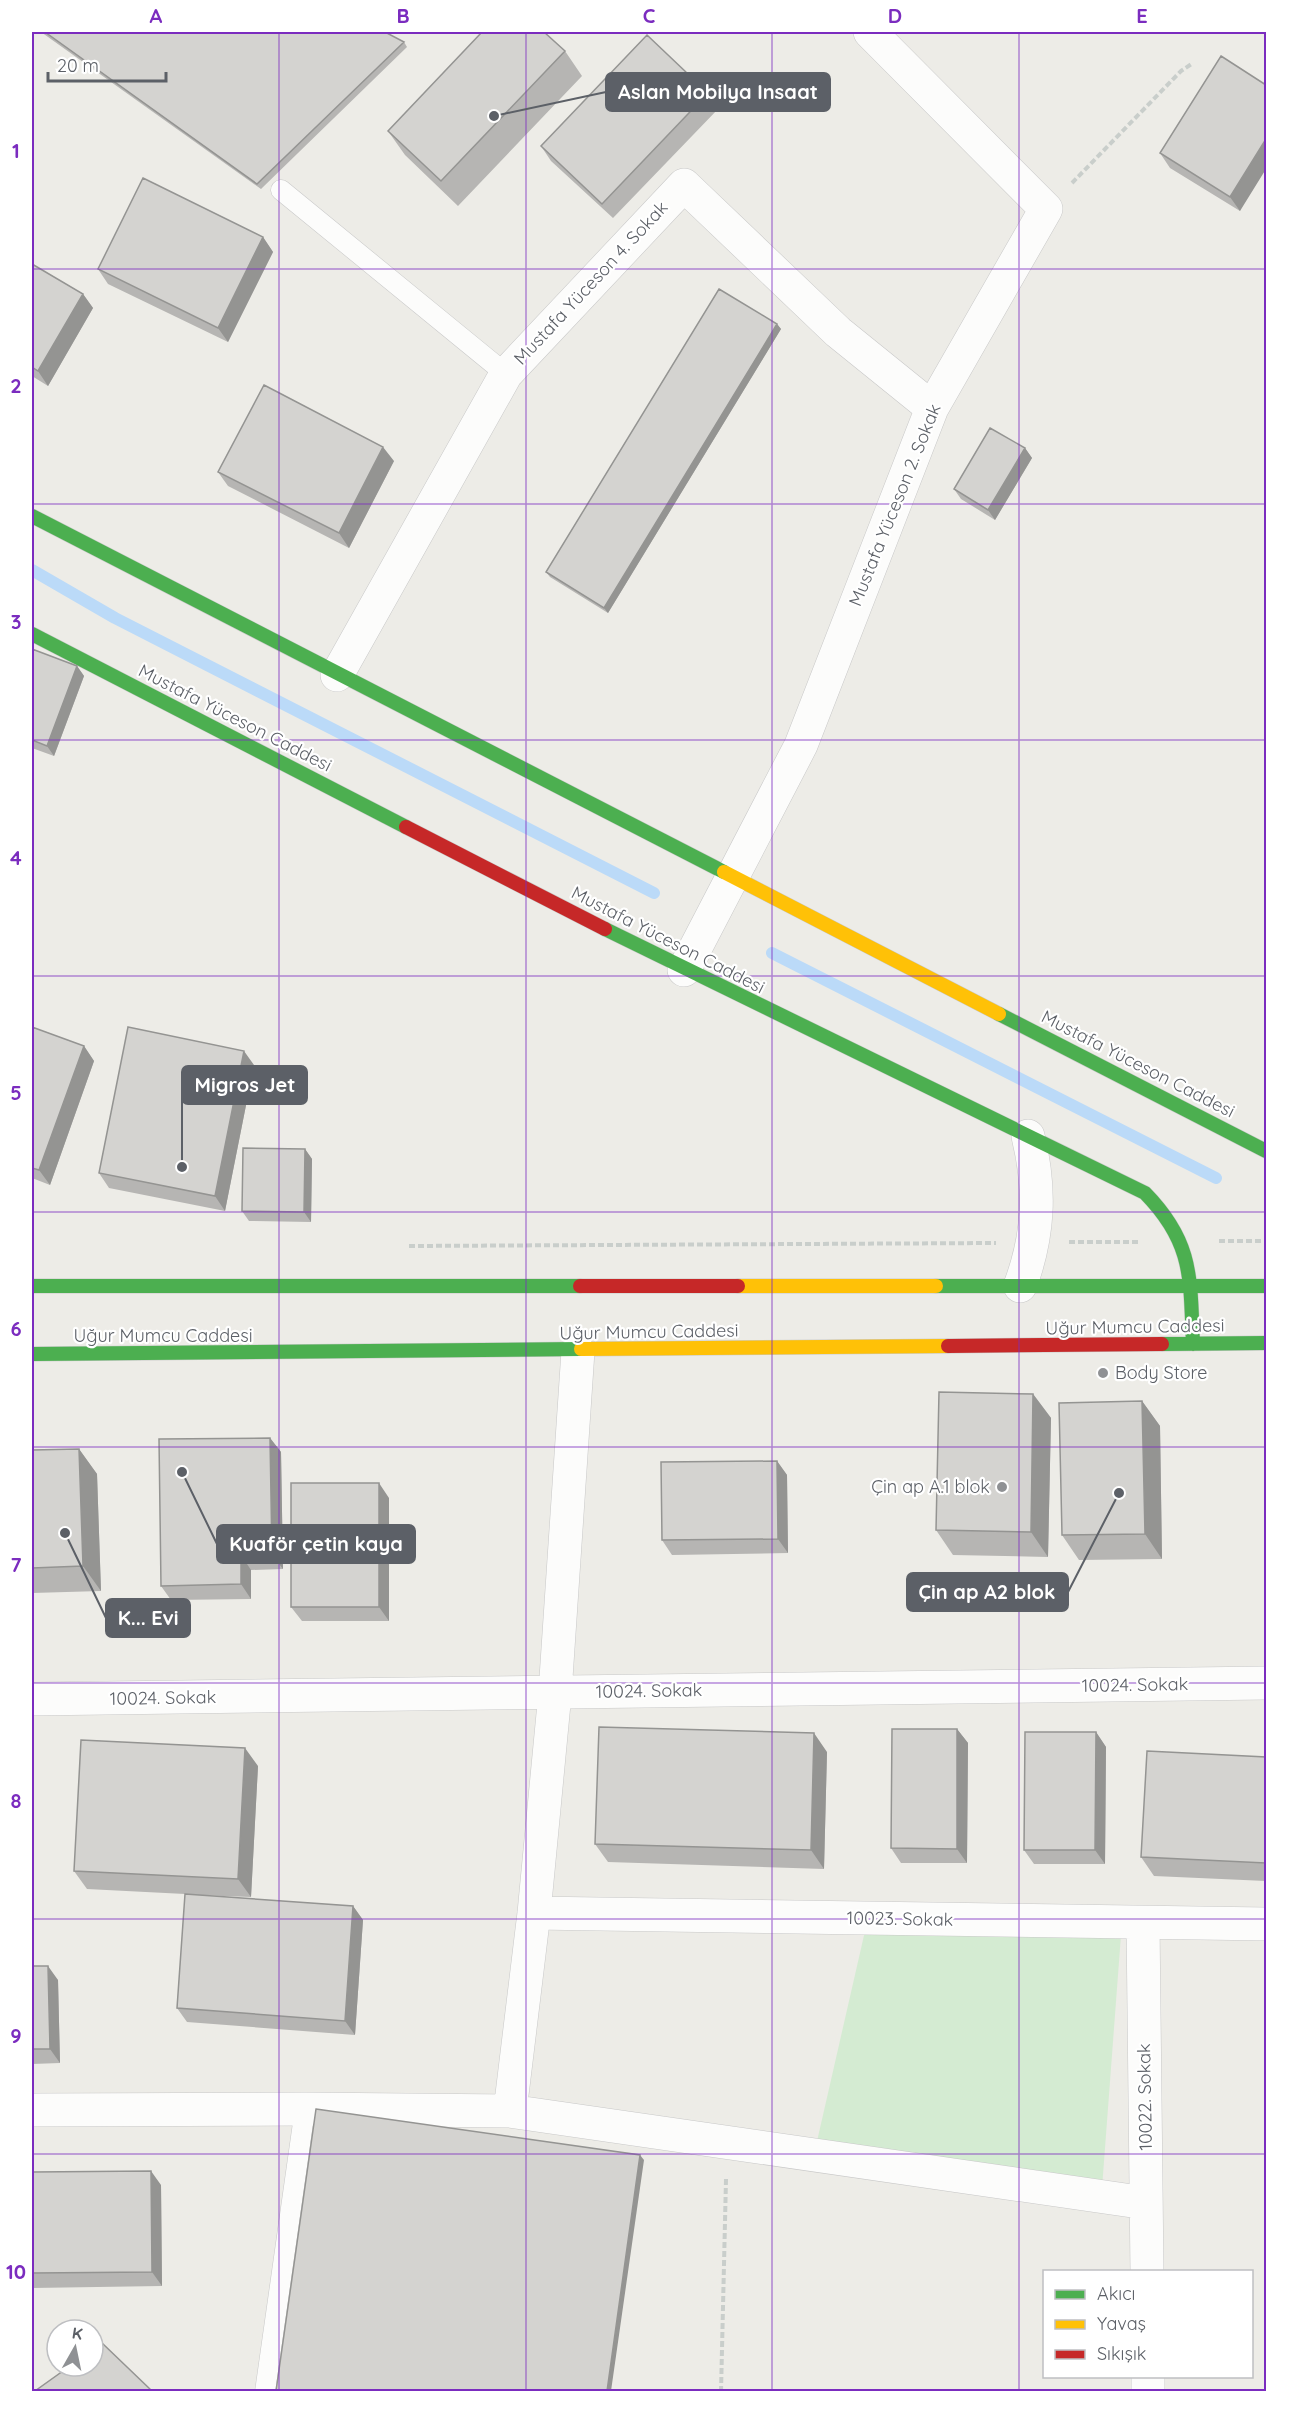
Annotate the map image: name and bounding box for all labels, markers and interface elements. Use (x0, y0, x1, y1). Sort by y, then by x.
text: A (150, 3, 163, 28)
text: B (396, 3, 410, 28)
text: C (643, 3, 656, 28)
text: D (888, 3, 902, 28)
text: E (1136, 3, 1148, 28)
scale bar (48, 45, 166, 83)
text: 20 m (57, 54, 99, 77)
callout: Aslan Mobilya Insaat (606, 73, 830, 111)
text: Aslan Mobilya Insaat (618, 79, 818, 104)
text: 1 (12, 138, 20, 163)
street label: Mustafa Yüceson 4. Sokak (509, 196, 673, 369)
text: 2 (10, 373, 22, 398)
street label: Mustafa Yüceson 2. Sokak (843, 400, 946, 609)
text: 3 (11, 609, 21, 634)
street label: Mustafa Yüceson Caddesi (135, 659, 336, 776)
text: 4 (10, 845, 22, 870)
street label: Mustafa Yüceson Caddesi (568, 881, 769, 998)
street label: Mustafa Yüceson Caddesi (1038, 1005, 1239, 1122)
callout: Migros Jet (182, 1066, 307, 1104)
text: Migros Jet (195, 1072, 295, 1097)
text: 5 (10, 1080, 22, 1105)
street label: Uğur Mumcu Caddesi (1045, 1313, 1225, 1340)
text: 6 (10, 1316, 22, 1341)
street label: Uğur Mumcu Caddesi (559, 1318, 739, 1345)
street label: Uğur Mumcu Caddesi (73, 1324, 253, 1347)
place label: Body Store (1115, 1361, 1207, 1384)
marker: Body Store (1096, 1366, 1110, 1380)
place label: Çin ap A.1 blok (871, 1475, 990, 1498)
marker: Çin ap A.1 blok (995, 1480, 1009, 1494)
callout: Kuaför çetin kaya (217, 1525, 415, 1563)
text: Kuaför çetin kaya (229, 1531, 403, 1556)
text: 7 (11, 1552, 22, 1577)
callout: Çin ap A2 blok (907, 1573, 1068, 1611)
text: Çin ap A2 blok (919, 1579, 1055, 1604)
callout: K... Evi (106, 1599, 190, 1637)
text: K... Evi (118, 1605, 178, 1630)
street label: 10024. Sokak (1082, 1672, 1188, 1697)
street label: 10024. Sokak (596, 1678, 702, 1703)
street label: 10024. Sokak (110, 1685, 216, 1710)
text: 8 (11, 1788, 22, 1813)
street label: 10023. Sokak (846, 1906, 954, 1931)
text: 9 (10, 2023, 22, 2048)
street label: 10022. Sokak (1132, 2043, 1157, 2151)
text: 10 (6, 2259, 26, 2284)
legend (1043, 2270, 1253, 2378)
text: Akıcı (1097, 2282, 1135, 2305)
text: Yavaş (1097, 2312, 1146, 2335)
north arrow (45, 2318, 105, 2378)
text: K (71, 2322, 84, 2344)
text: Sıkışık (1097, 2342, 1146, 2365)

